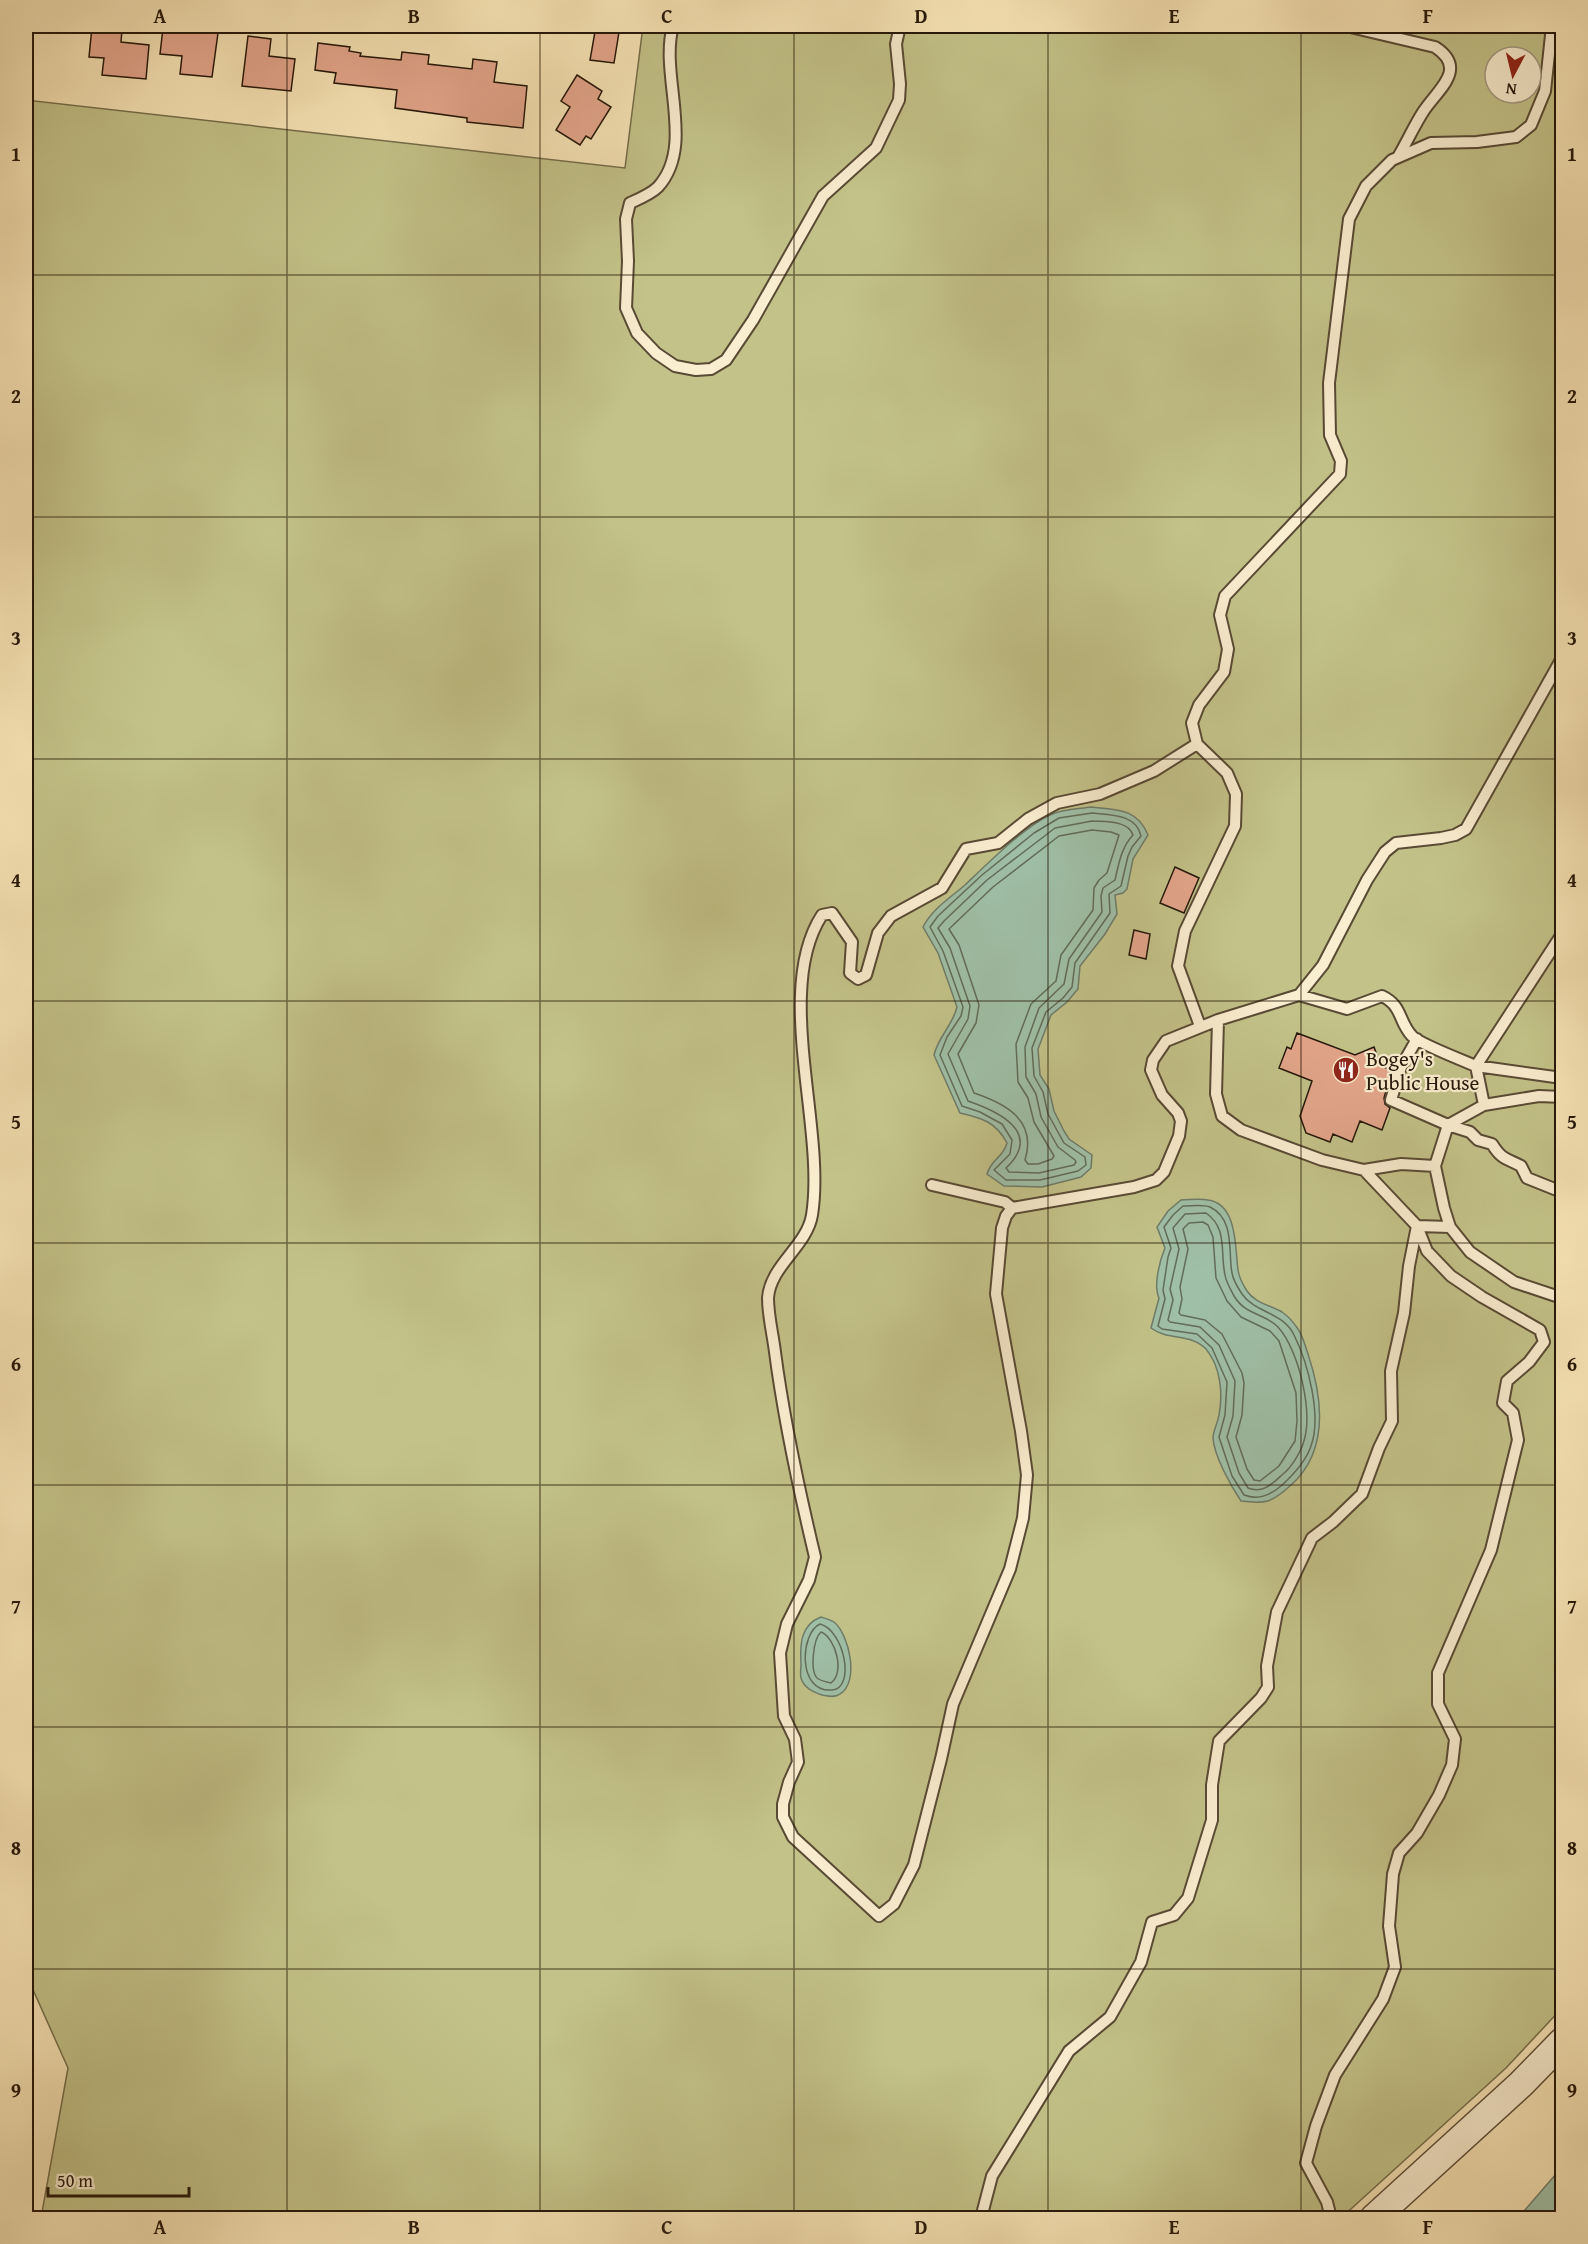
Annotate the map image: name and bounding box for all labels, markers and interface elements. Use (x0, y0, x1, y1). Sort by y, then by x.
text: A (154, 1, 167, 30)
text: B (408, 1, 420, 30)
text: C (661, 1, 673, 30)
text: D (914, 1, 928, 30)
text: E (1169, 1, 1180, 30)
text: F (1423, 1, 1433, 30)
north arrow (1483, 45, 1543, 105)
text: N (1504, 77, 1518, 102)
text: 1 (11, 139, 21, 168)
text: 1 (1567, 139, 1577, 168)
text: 2 (11, 381, 21, 410)
text: 2 (1567, 381, 1577, 410)
text: 3 (11, 623, 21, 652)
text: 3 (1567, 623, 1577, 652)
text: 4 (11, 865, 21, 894)
text: 4 (1567, 865, 1577, 894)
place label: Bogey's Public House (1366, 1043, 1480, 1098)
restaurant icon: Bogey's Public House (1331, 1055, 1361, 1085)
text: 5 (11, 1107, 21, 1136)
text: 5 (1567, 1107, 1577, 1136)
text: 6 (11, 1349, 21, 1378)
text: 6 (1567, 1349, 1577, 1378)
text: 7 (11, 1591, 21, 1620)
text: 7 (1567, 1591, 1577, 1620)
text: 8 (11, 1833, 21, 1862)
text: 8 (1567, 1833, 1577, 1862)
text: 9 (11, 2075, 21, 2104)
text: 9 (1567, 2075, 1577, 2104)
scale bar (48, 2160, 189, 2198)
text: 50 m (57, 2167, 93, 2194)
text: A (154, 2212, 167, 2241)
text: B (408, 2212, 420, 2241)
text: C (661, 2212, 673, 2241)
text: D (914, 2212, 928, 2241)
text: E (1169, 2212, 1180, 2241)
text: F (1423, 2212, 1433, 2241)

